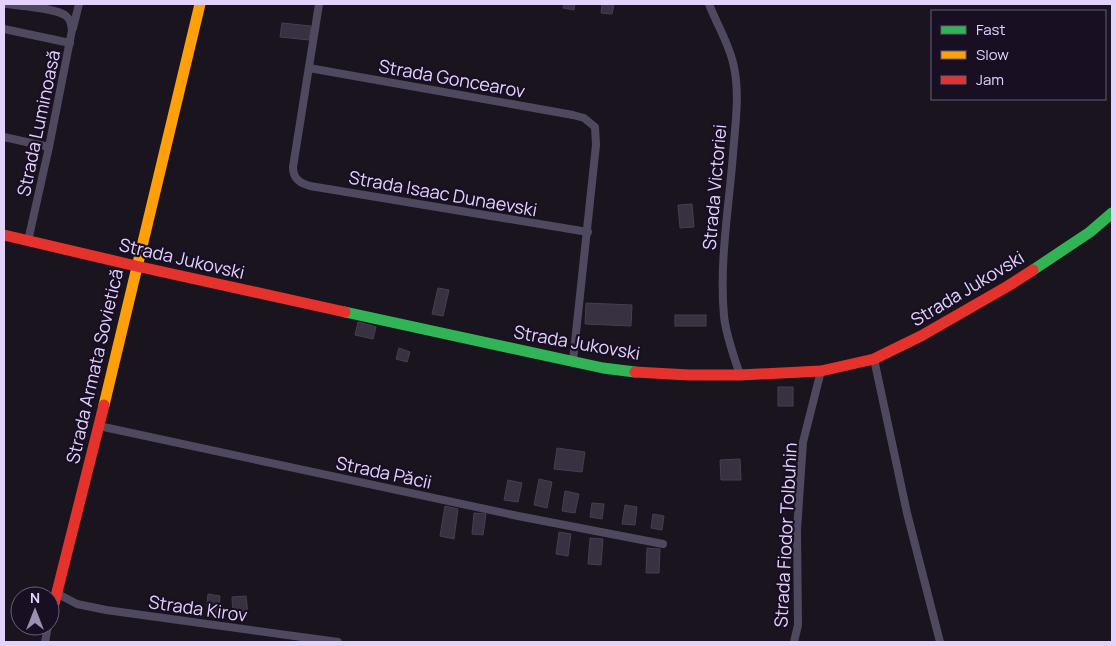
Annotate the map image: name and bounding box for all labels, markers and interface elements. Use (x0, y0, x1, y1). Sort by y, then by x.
legend (931, 10, 1106, 100)
text: Fast (976, 19, 1005, 40)
text: Slow (976, 44, 1009, 65)
street label: Strada Luminoasă (11, 48, 65, 198)
street label: Strada Goncearov (377, 53, 527, 103)
text: Jam (976, 69, 1004, 90)
street label: Strada Victoriei (697, 123, 731, 251)
street label: Strada Isaac Dunaevski (347, 165, 539, 221)
street label: Strada Jukovski (117, 232, 247, 284)
street label: Strada Jukovski (906, 245, 1028, 331)
street label: Strada Armata Sovietică (60, 266, 128, 466)
street label: Strada Jukovski (512, 319, 642, 365)
street label: Strada Fiodor Tolbuhin (768, 442, 802, 628)
street label: Strada Păcii (334, 450, 434, 494)
north arrow (10, 586, 60, 636)
text: N (30, 588, 40, 607)
street label: Strada Kirov (147, 589, 249, 627)

